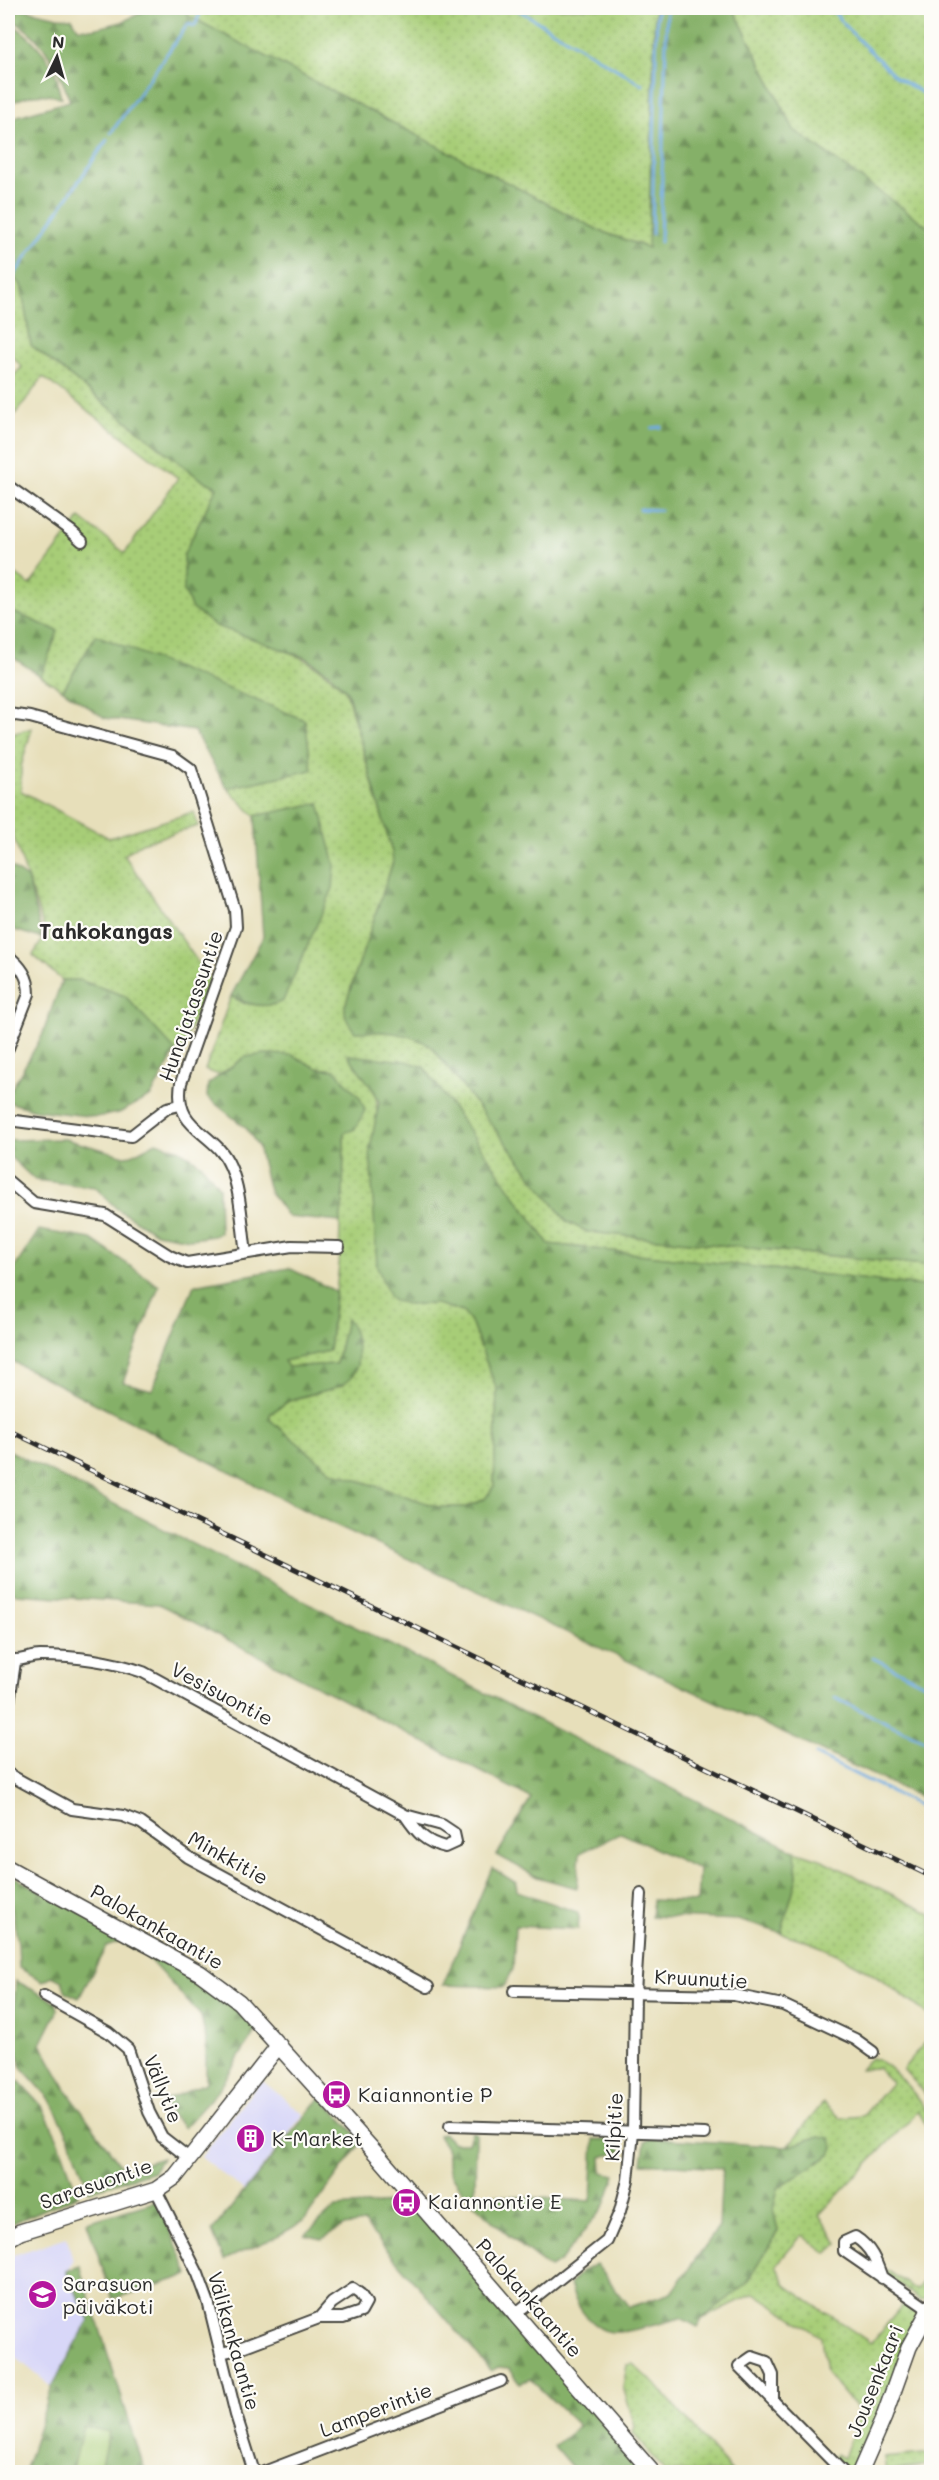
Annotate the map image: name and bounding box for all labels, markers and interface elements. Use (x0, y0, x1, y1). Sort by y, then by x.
north arrow (27, 27, 87, 87)
text: N (51, 31, 65, 53)
district label: Tahkokangas (39, 917, 173, 944)
street label: Hunajatassuntie (152, 927, 228, 1085)
street label: Vesisuontie (167, 1655, 278, 1731)
street label: Minkkitie (184, 1824, 273, 1890)
street label: Palokankaantie (86, 1877, 229, 1975)
street label: Kruunutie (654, 1963, 748, 1993)
street label: Vällytie (138, 2051, 189, 2127)
bus stop icon: Kaiannontie P (321, 2079, 353, 2111)
place label: Kaiannontie P (358, 2081, 492, 2107)
street label: Kilpitie (598, 2092, 628, 2162)
building icon: K-Market (235, 2123, 267, 2155)
place label: K-Market (272, 2125, 363, 2151)
street label: Sarasuontie (36, 2152, 155, 2214)
bus stop icon: Kaiannontie E (391, 2186, 423, 2218)
place label: Kaiannontie E (428, 2188, 561, 2214)
street label: Palokankaantie (471, 2232, 589, 2362)
street label: Välikankaantie (203, 2268, 267, 2413)
place label: Sarasuon päiväkoti (63, 2270, 154, 2319)
school or university icon: Sarasuon päiväkoti (26, 2279, 58, 2311)
street label: Jousenkaari (840, 2321, 908, 2441)
street label: Lamperintie (316, 2376, 435, 2442)

